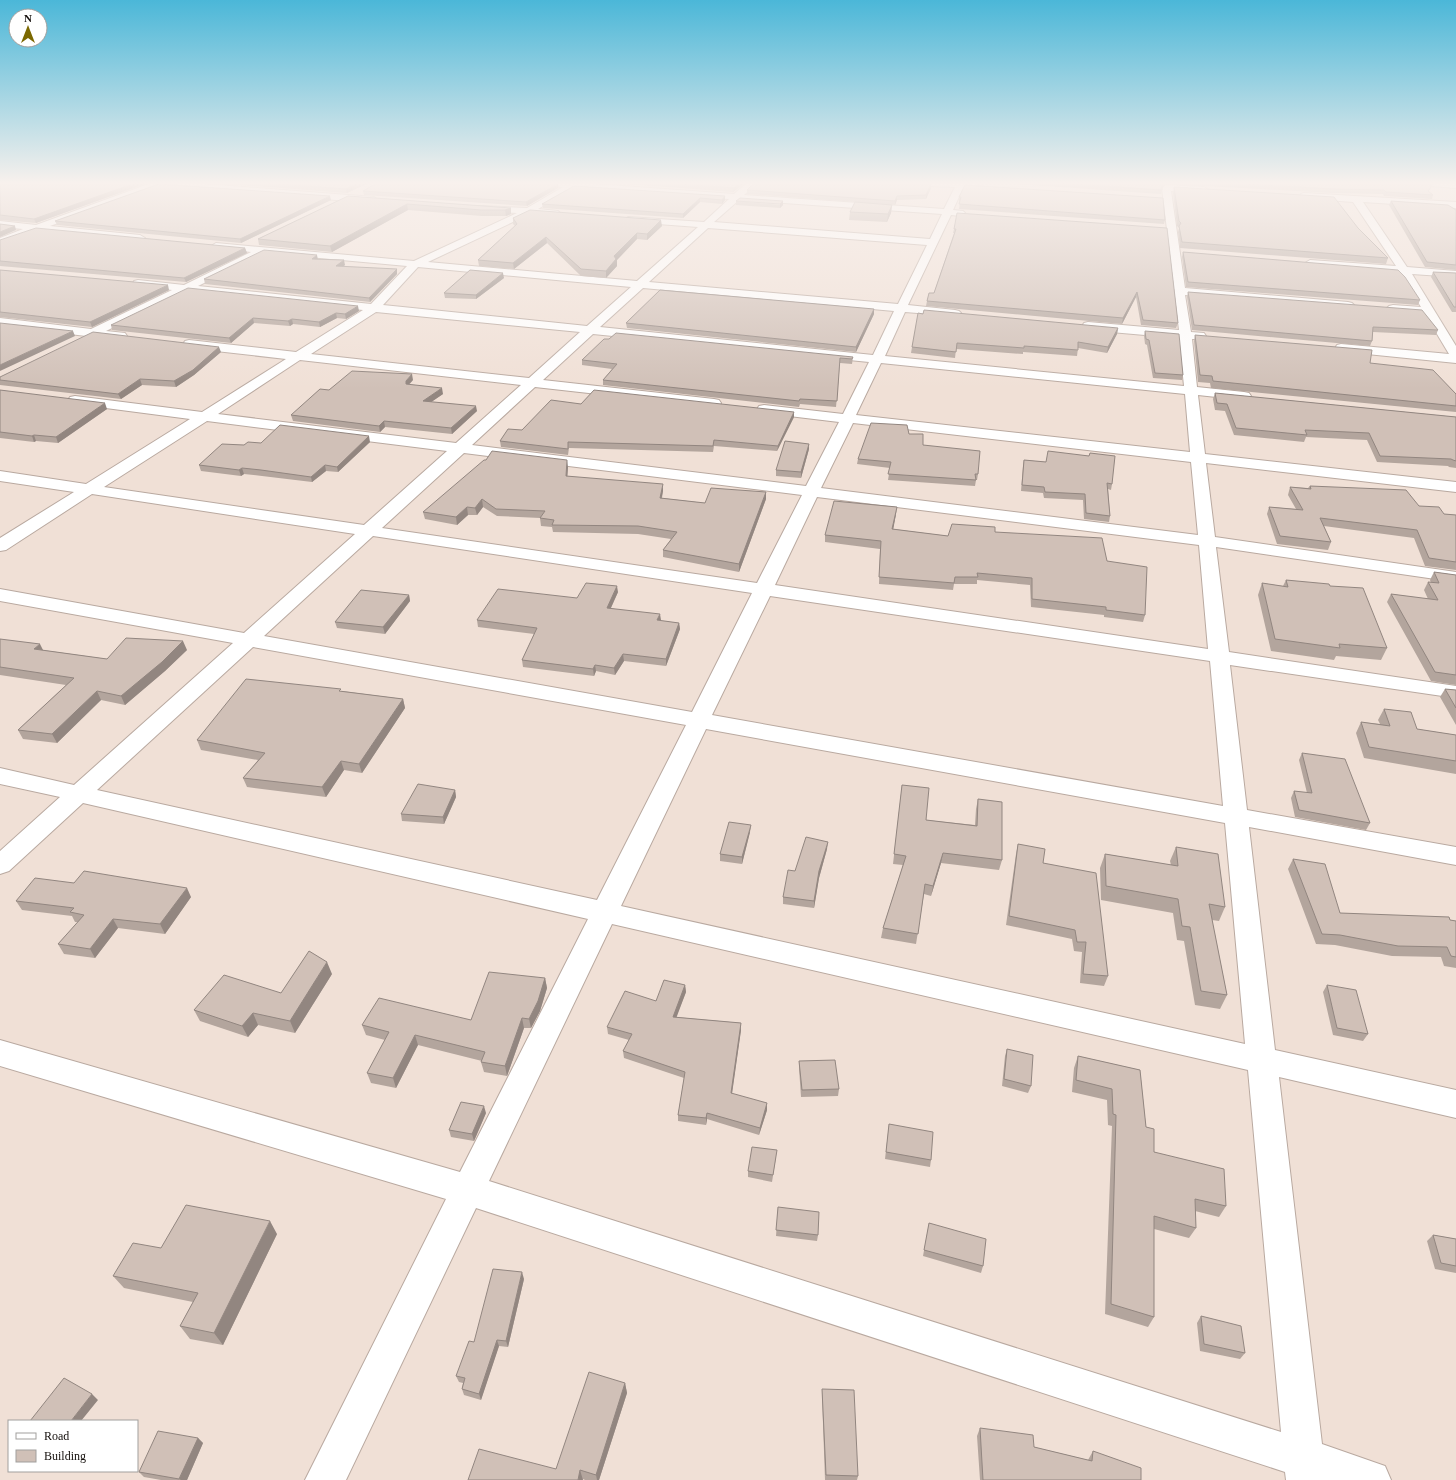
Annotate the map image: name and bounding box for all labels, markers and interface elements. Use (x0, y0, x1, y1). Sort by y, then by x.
north arrow (8, 8, 48, 48)
text: N (24, 12, 32, 24)
legend (8, 1420, 138, 1472)
text: Road (44, 1429, 69, 1443)
text: Building (44, 1449, 86, 1463)

